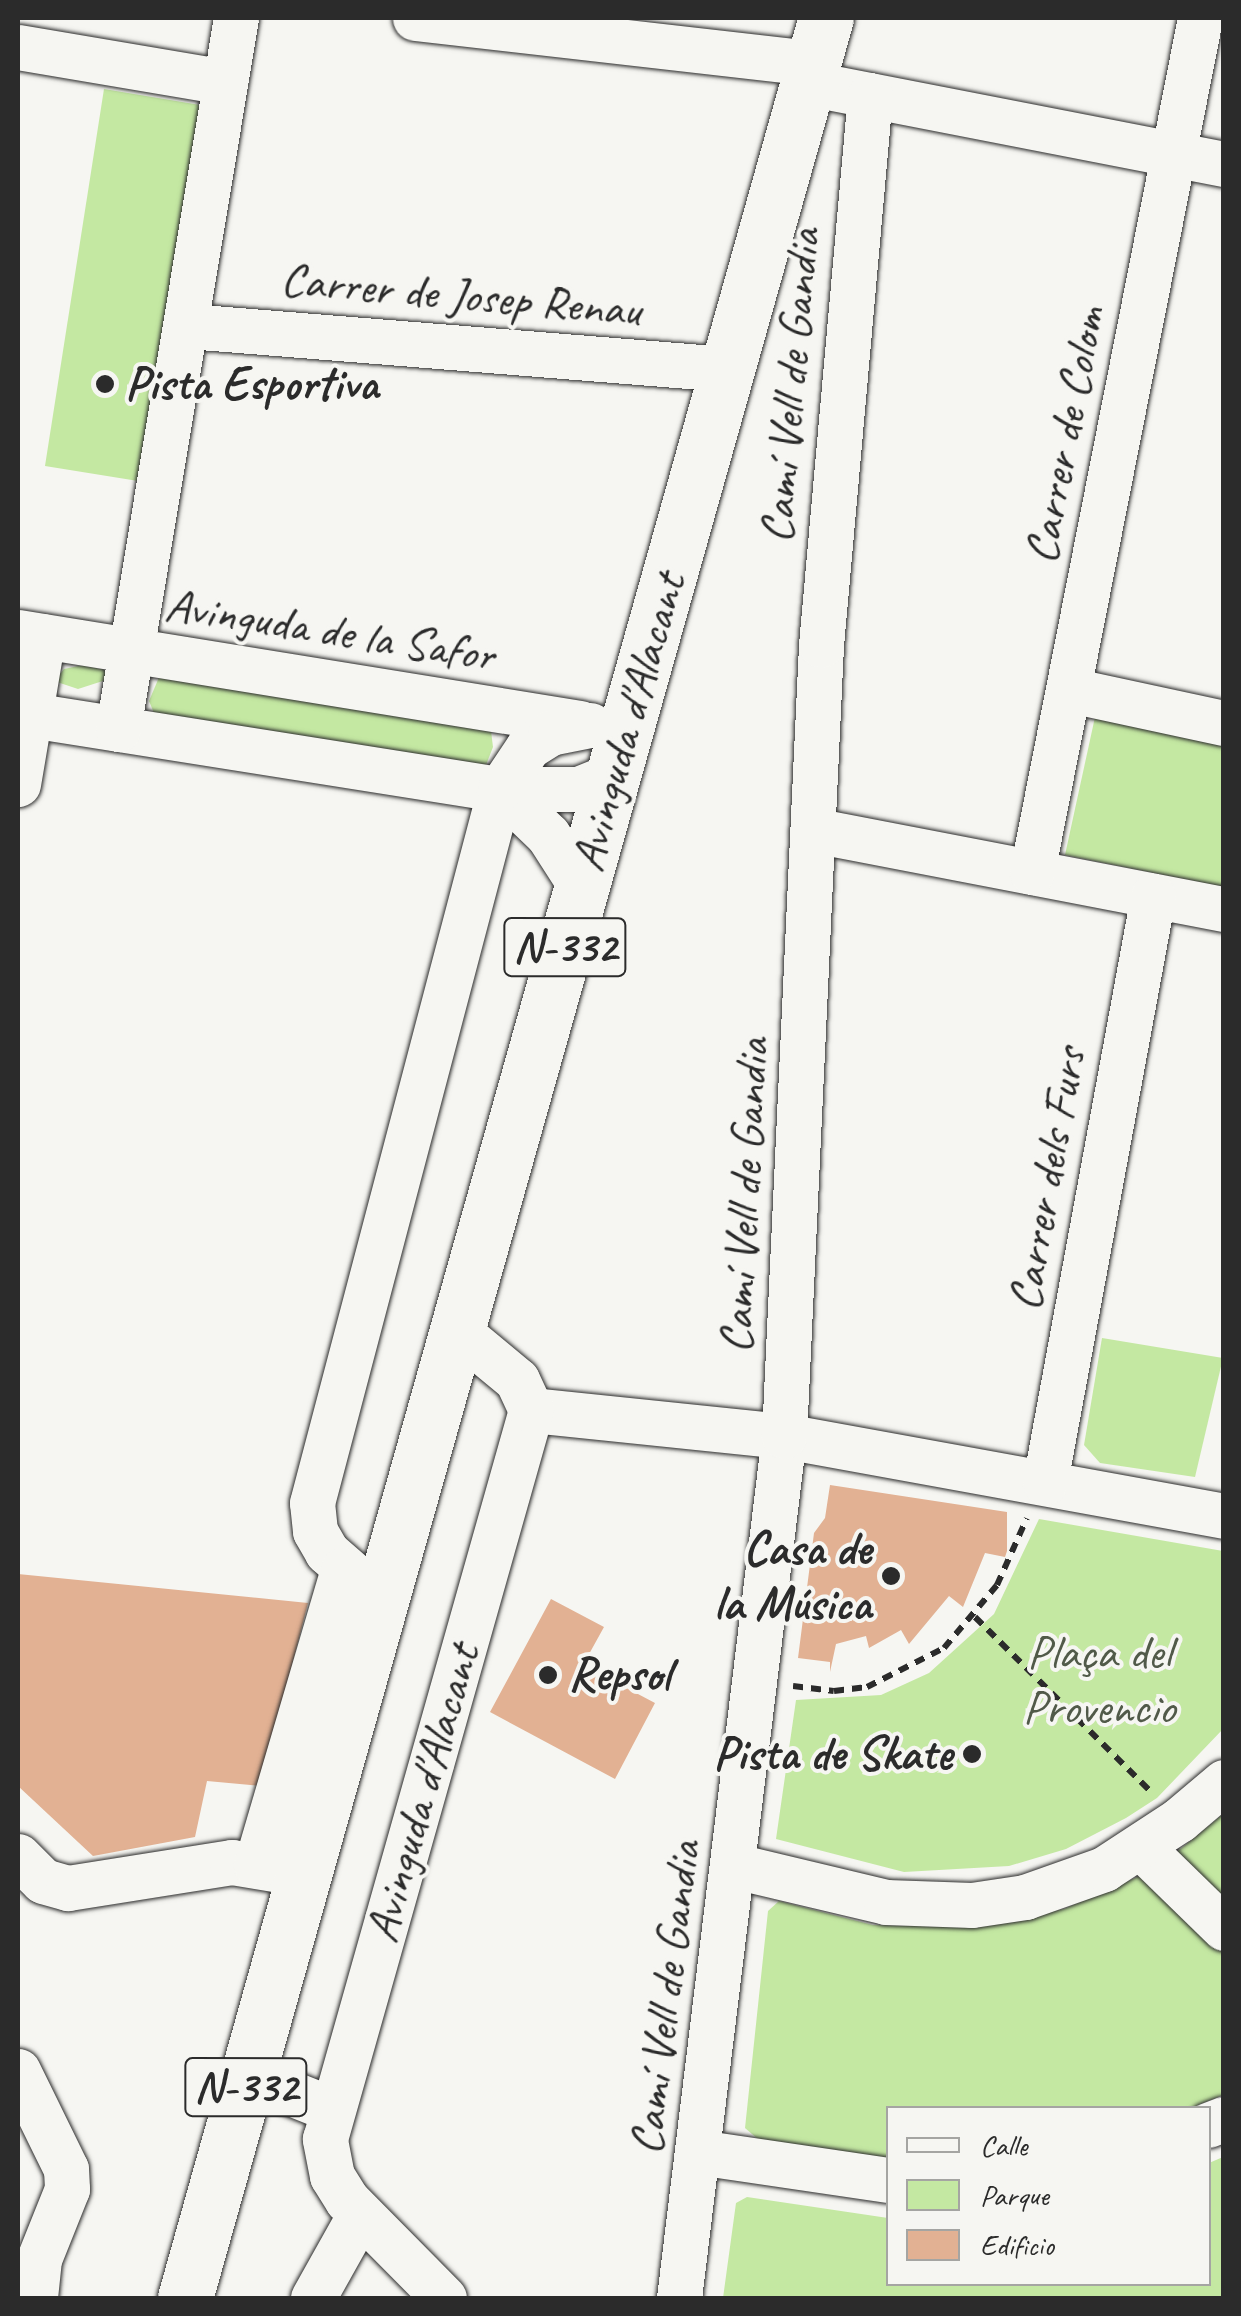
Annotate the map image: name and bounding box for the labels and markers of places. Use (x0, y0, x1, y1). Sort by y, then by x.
place label: Pista Esportiva (125, 355, 378, 413)
marker: Pista Esportiva (94, 373, 116, 395)
place label: Casa de la Música (714, 1519, 871, 1632)
marker: Casa de la Música (880, 1565, 902, 1587)
place label: Repsol (568, 1646, 671, 1704)
marker: Repsol (537, 1664, 559, 1686)
place label: Pista de Skate (713, 1725, 952, 1783)
marker: Pista de Skate (961, 1743, 983, 1765)

